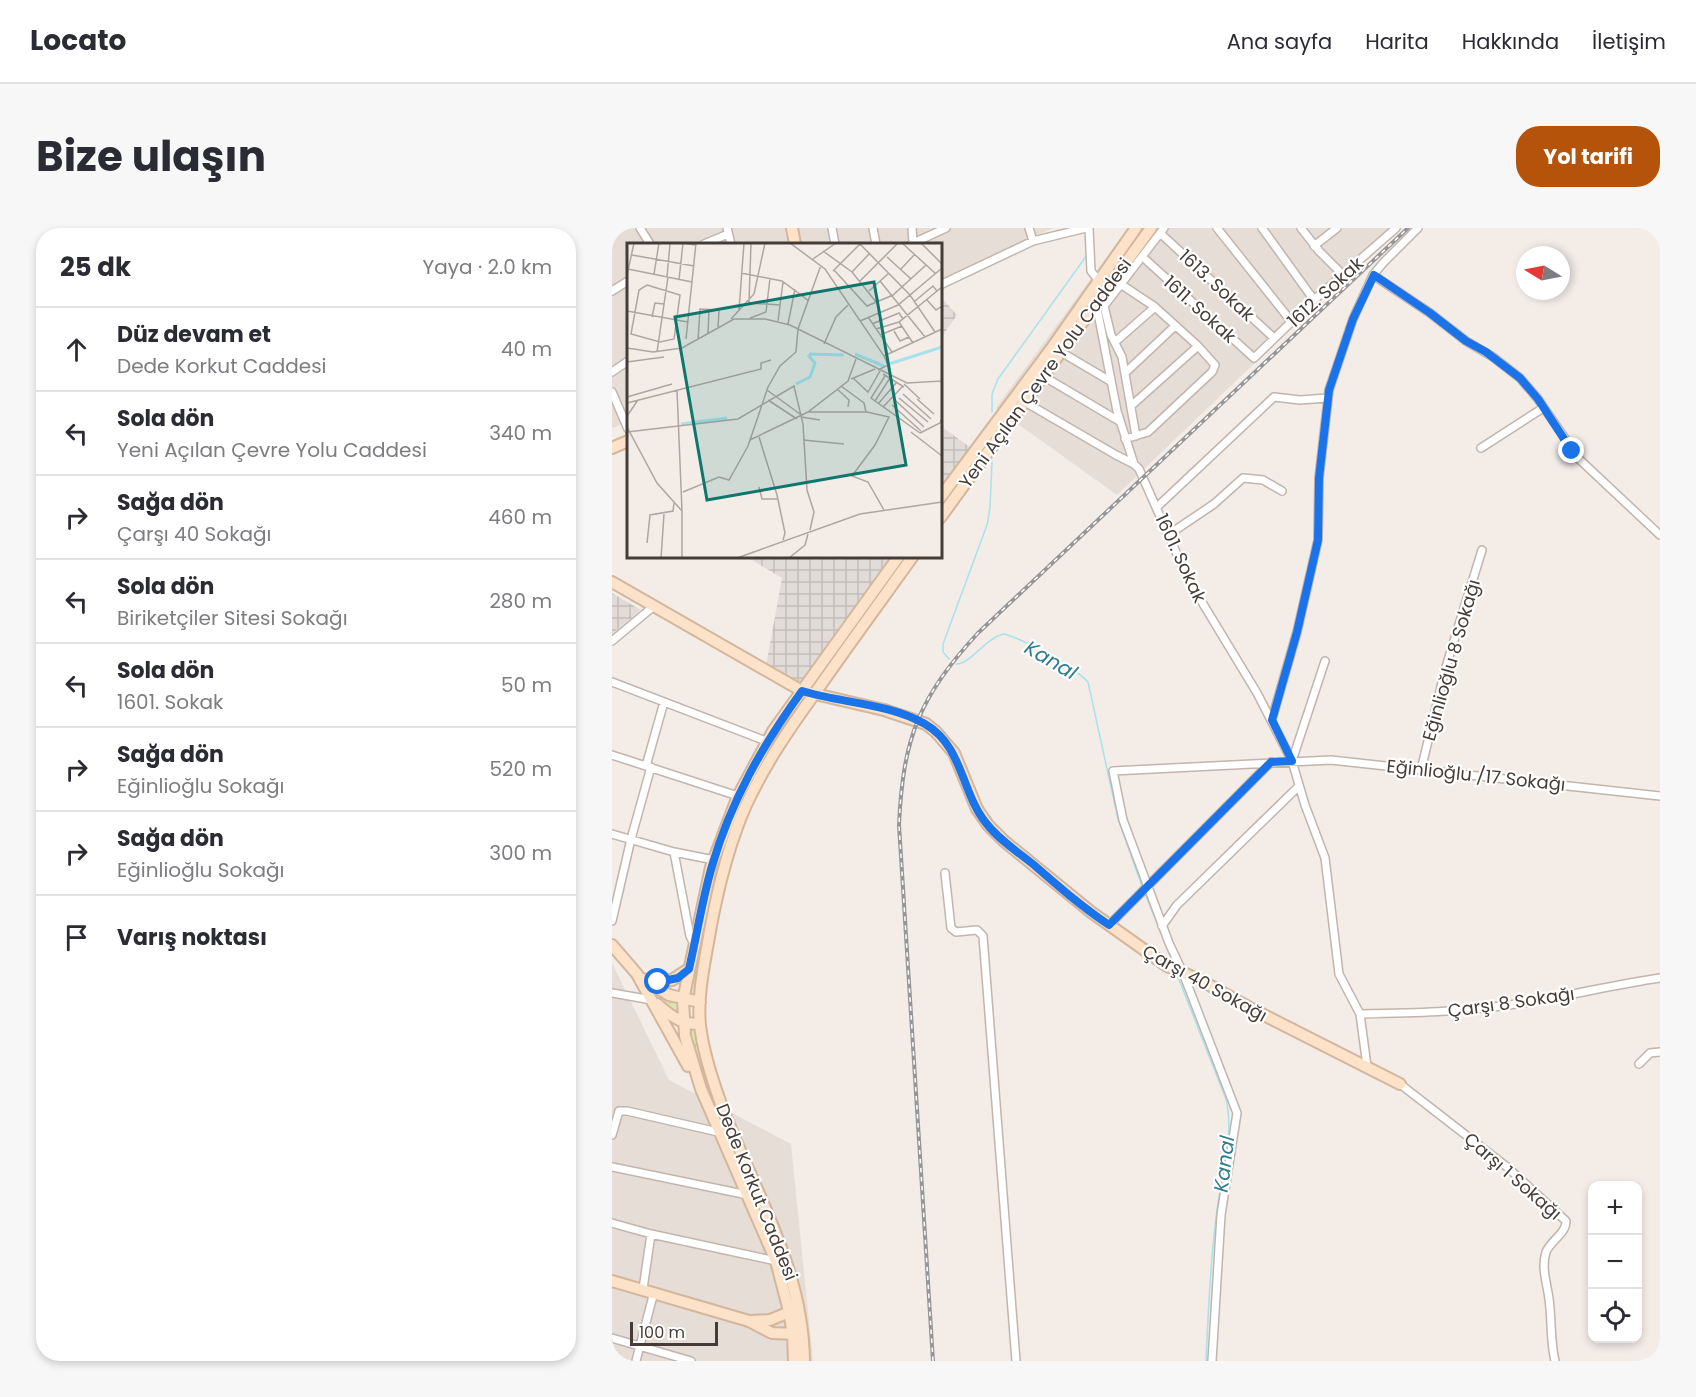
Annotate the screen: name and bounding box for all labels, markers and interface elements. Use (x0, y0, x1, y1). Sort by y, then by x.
text: Locato (30, 21, 126, 60)
text: Ana sayfa (1227, 27, 1332, 56)
text: Harita (1365, 27, 1429, 56)
text: Hakkında (1462, 27, 1559, 56)
text: İletişim (1592, 27, 1666, 56)
button: Yol tarifi (1516, 126, 1660, 187)
text: Bize ulaşın (36, 127, 266, 186)
inset map (627, 243, 942, 558)
street label: 1613. Sokak (1174, 243, 1261, 327)
north arrow (1516, 246, 1570, 300)
text: 25 dk (60, 249, 131, 285)
street label: 1612. Sokak (1281, 251, 1369, 333)
text: Yaya · 2.0 km (423, 253, 552, 281)
street label: Yeni Açılan Çevre Yolu Caddesi (953, 253, 1137, 493)
street label: 1611. Sokak (1158, 270, 1242, 349)
text: Düz devam et (117, 319, 271, 350)
icon: ahead (60, 333, 93, 366)
text: 40 m (501, 335, 552, 363)
text: Dede Korkut Caddesi (117, 352, 327, 380)
text: Sola dön (117, 403, 214, 434)
icon: left (60, 417, 93, 450)
text: 340 m (489, 419, 552, 447)
text: Yeni Açılan Çevre Yolu Caddesi (117, 436, 427, 464)
route end (1558, 437, 1584, 463)
text: Sağa dön (117, 487, 224, 518)
icon: right (60, 501, 93, 534)
text: 460 m (488, 503, 552, 531)
street label: 1601. Sokak (1149, 509, 1213, 607)
text: Çarşı 40 Sokağı (117, 520, 271, 548)
text: Sola dön (117, 571, 214, 602)
street label: Eğinlioğlu 8 Sokağı (1416, 576, 1486, 744)
icon: left (60, 585, 93, 618)
text: 280 m (489, 587, 552, 615)
text: Biriketçiler Sitesi Sokağı (117, 604, 348, 632)
water label: Kanal (1019, 634, 1083, 686)
text: Sola dön (117, 655, 214, 686)
icon: left (60, 669, 93, 702)
text: 50 m (501, 671, 552, 699)
text: 1601. Sokak (117, 688, 223, 716)
text: Sağa dön (117, 739, 224, 770)
icon: right (60, 753, 93, 786)
street label: Eğinlioğlu /17 Sokağı (1385, 753, 1567, 797)
text: 520 m (489, 755, 552, 783)
text: Eğinlioğlu Sokağı (117, 772, 285, 800)
text: Sağa dön (117, 823, 224, 854)
icon: right (60, 837, 93, 870)
text: 300 m (489, 839, 552, 867)
text: Eğinlioğlu Sokağı (117, 856, 285, 884)
icon: arrive (60, 921, 93, 954)
text: Varış noktası (117, 922, 267, 953)
street label: Çarşı 40 Sokağı (1138, 938, 1272, 1028)
route start (644, 968, 670, 994)
street label: Çarşı 8 Sokağı (1446, 981, 1576, 1023)
street label: Dede Korkut Caddesi (710, 1100, 804, 1284)
street label: Çarşı 1 Sokağı (1459, 1127, 1567, 1225)
water label: Kanal (1207, 1134, 1241, 1194)
map controls (1588, 1181, 1642, 1343)
button: + (1588, 1181, 1642, 1235)
button: − (1588, 1235, 1642, 1289)
button: locate (1588, 1289, 1642, 1343)
scale bar (630, 1319, 718, 1346)
text: 100 m (639, 1321, 685, 1344)

